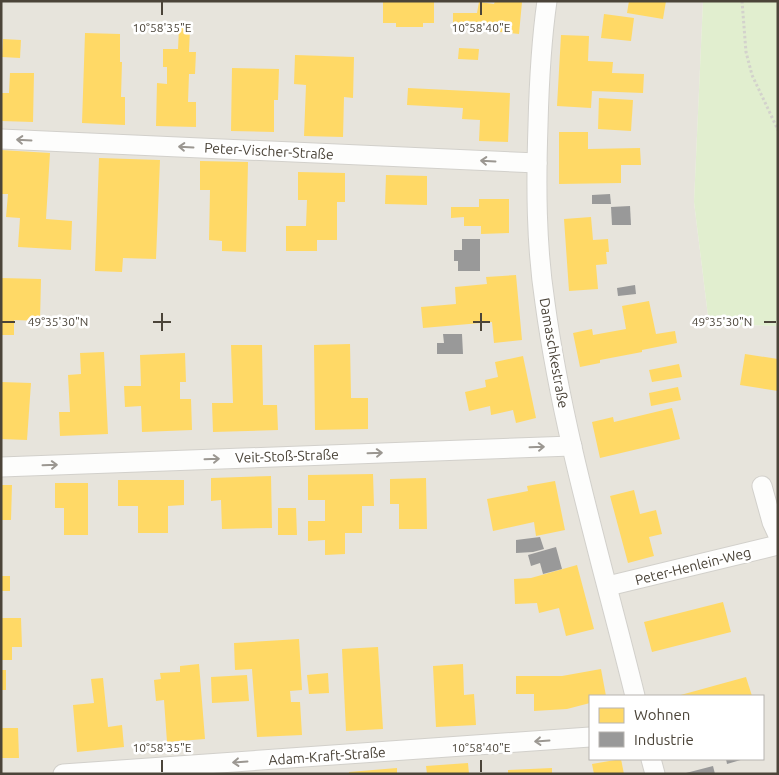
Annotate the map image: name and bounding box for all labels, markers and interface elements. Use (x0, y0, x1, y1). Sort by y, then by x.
text: 10°58'35"E (133, 21, 192, 34)
text: 10°58'40"E (452, 21, 511, 34)
one-way arrow (16, 135, 32, 145)
street label: Peter-Vischer-Straße (204, 140, 334, 162)
one-way arrow (178, 143, 194, 152)
one-way arrow (480, 156, 496, 166)
street label: Damaschkestraße (536, 297, 572, 409)
text: 49°35'30"N (28, 315, 88, 328)
text: 49°35'30"N (692, 315, 752, 328)
one-way arrow (529, 443, 545, 452)
street label: Veit-Stoß-Straße (235, 446, 339, 466)
one-way arrow (366, 448, 383, 458)
one-way arrow (204, 454, 220, 464)
one-way arrow (42, 460, 58, 469)
street label: Peter-Henlein-Weg (633, 544, 753, 588)
legend (589, 695, 764, 760)
text: Wohnen (634, 706, 690, 723)
text: Industrie (634, 731, 694, 748)
one-way arrow (534, 736, 550, 745)
text: 10°58'35"E (133, 741, 192, 754)
text: 10°58'40"E (452, 741, 511, 754)
street label: Adam-Kraft-Straße (268, 744, 386, 768)
one-way arrow (232, 757, 248, 766)

